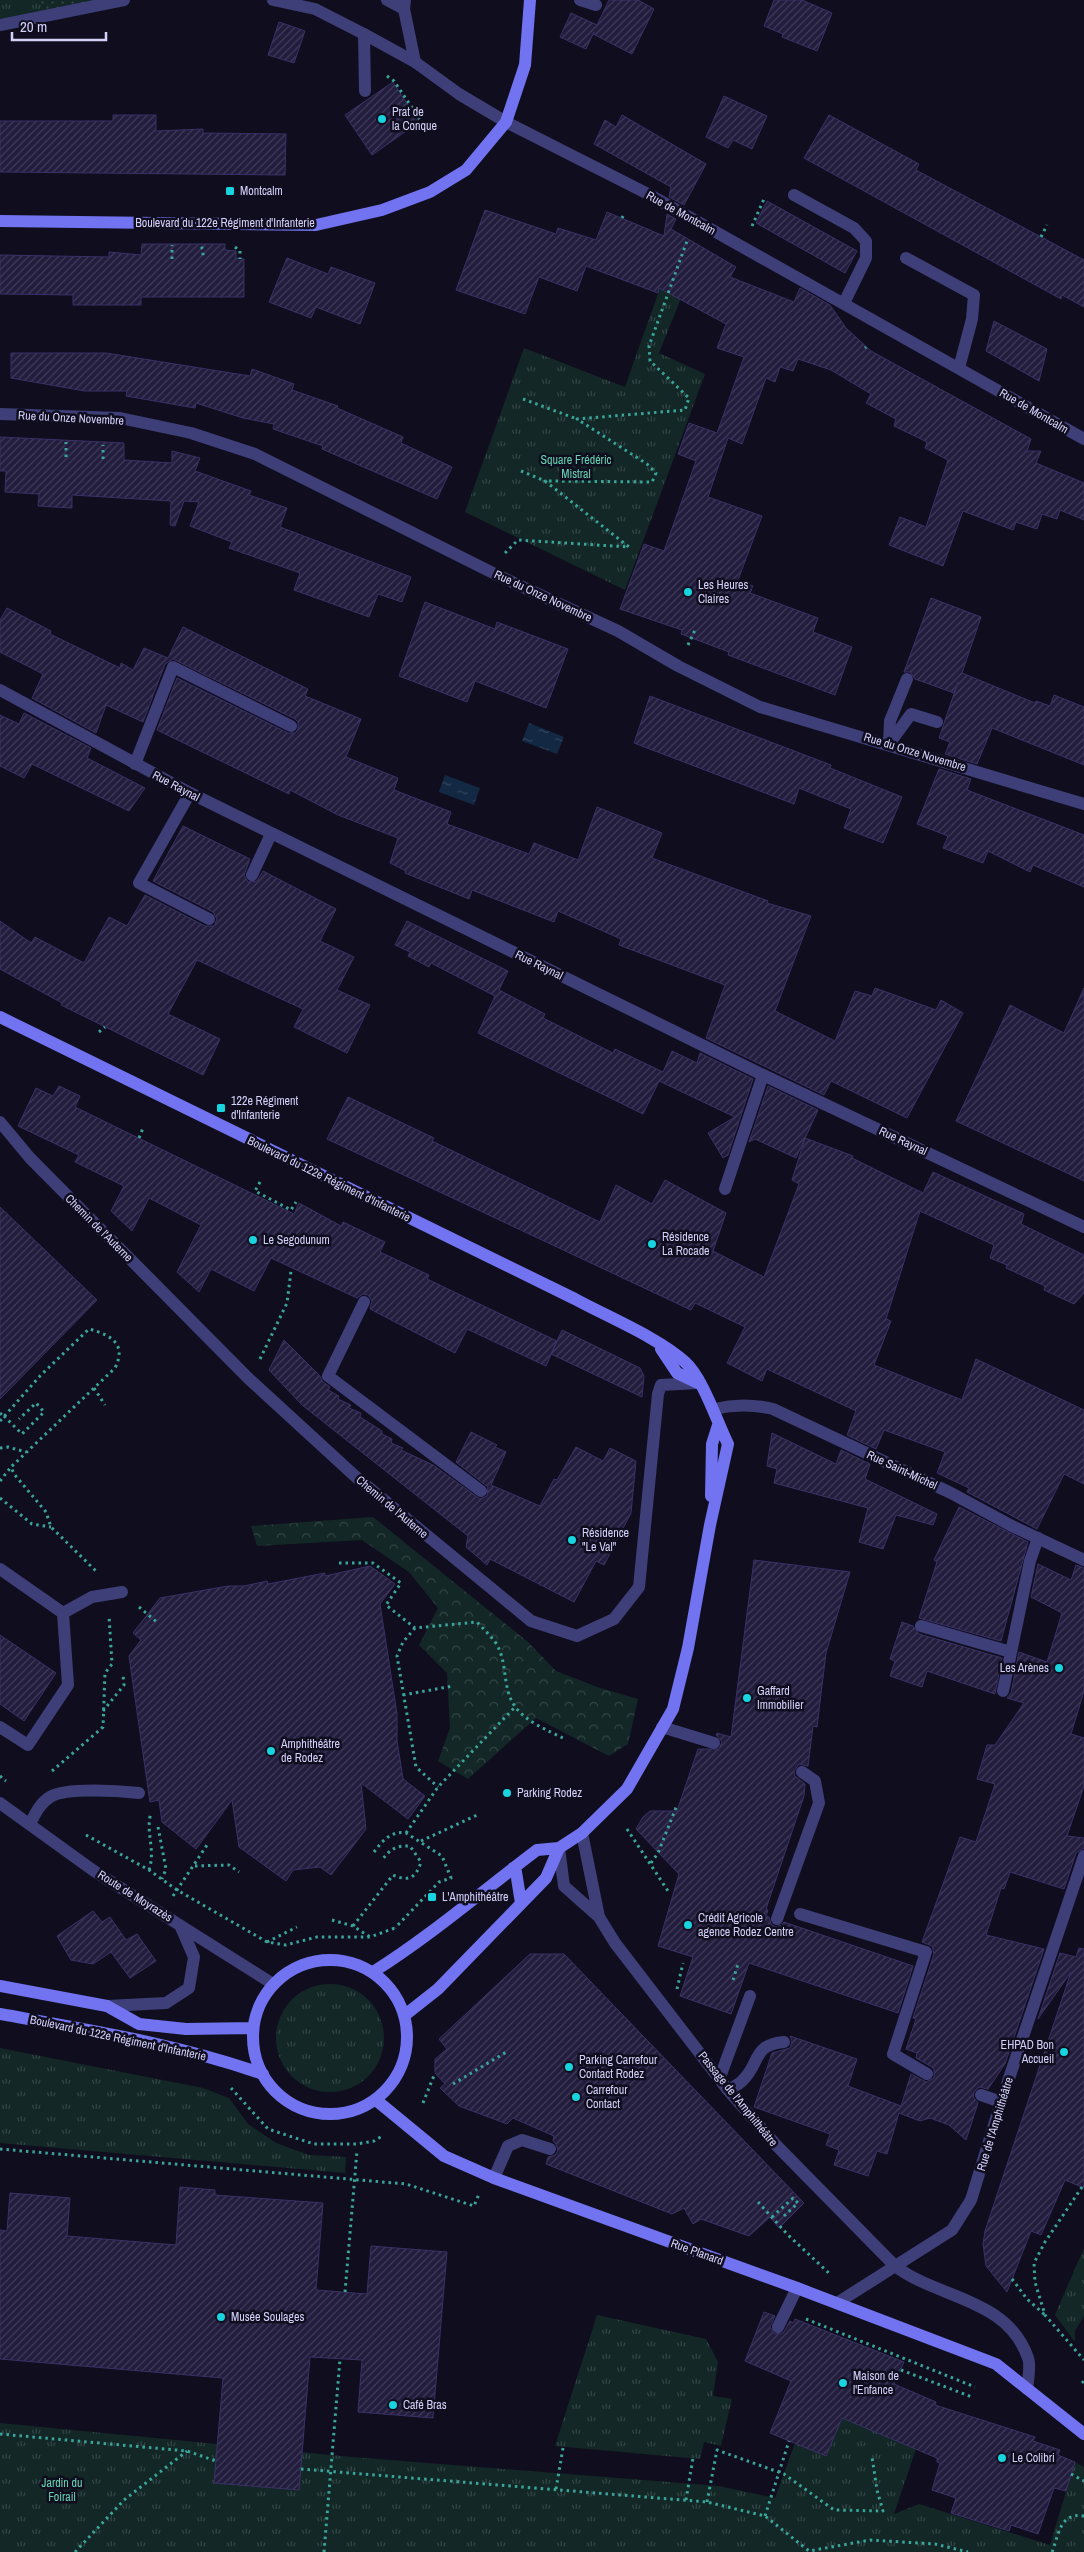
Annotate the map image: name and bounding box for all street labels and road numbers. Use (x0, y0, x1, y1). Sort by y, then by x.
street label: Rue de Montcalm (643, 187, 719, 239)
street label: Boulevard du 122e Régiment d'Infanterie (135, 215, 315, 231)
street label: Rue de Montcalm (997, 385, 1071, 437)
street label: Rue du Onze Novembre (18, 407, 124, 429)
street label: Rue du Onze Novembre (492, 566, 594, 626)
street label: Rue du Onze Novembre (862, 729, 968, 775)
street label: Rue Raynal (150, 767, 202, 805)
street label: Rue Raynal (512, 947, 566, 983)
street label: Rue Raynal (876, 1123, 930, 1159)
street label: Boulevard du 122e Régiment d'Infanterie (245, 1132, 413, 1226)
street label: Chemin de l'Auterne (62, 1191, 136, 1265)
street label: Rue Saint-Michel (864, 1447, 940, 1493)
street label: Chemin de l'Auterne (353, 1472, 431, 1542)
street label: Route de Moyrazès (95, 1867, 175, 1925)
street label: Boulevard du 122e Régiment d'Infanterie (28, 2011, 208, 2065)
street label: Passage de l'Amphithéâtre (695, 2048, 781, 2150)
street label: Rue de l'Amphithéâtre (973, 2075, 1017, 2173)
street label: Rue Planard (669, 2235, 725, 2269)

